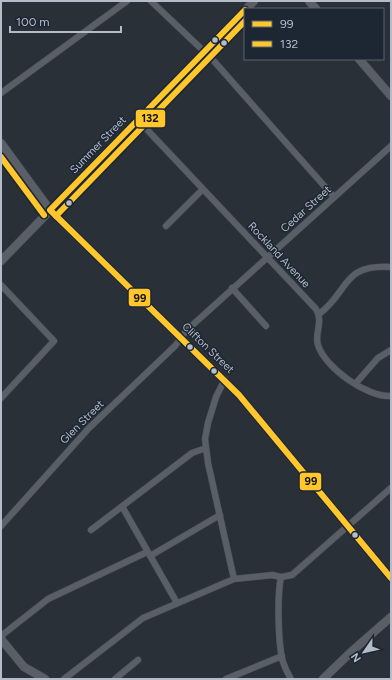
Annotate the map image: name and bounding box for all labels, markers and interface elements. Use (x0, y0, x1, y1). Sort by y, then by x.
scale bar (10, 8, 121, 34)
legend (244, 8, 384, 60)
text: 100 m (16, 15, 50, 29)
text: 99 (280, 17, 294, 31)
unlabelled marker (210, 35, 220, 45)
text: 132 (280, 37, 298, 51)
unlabelled marker (219, 38, 229, 48)
line badge: 132 (135, 109, 166, 128)
text: 132 (141, 112, 159, 125)
street label: Summer Street (67, 114, 129, 176)
street label: Cedar Street (278, 183, 334, 235)
unlabelled marker (64, 198, 74, 208)
street label: Rockland Avenue (245, 219, 313, 291)
line badge: 99 (128, 288, 151, 307)
text: 99 (134, 292, 146, 305)
street label: Clifton Street (179, 320, 237, 376)
unlabelled marker (185, 342, 195, 352)
unlabelled marker (209, 366, 219, 376)
street label: Glen Street (57, 397, 107, 447)
line badge: 99 (299, 472, 322, 491)
text: 99 (305, 475, 317, 488)
unlabelled marker (350, 530, 360, 540)
north arrow (344, 632, 384, 672)
text: N (348, 650, 364, 664)

